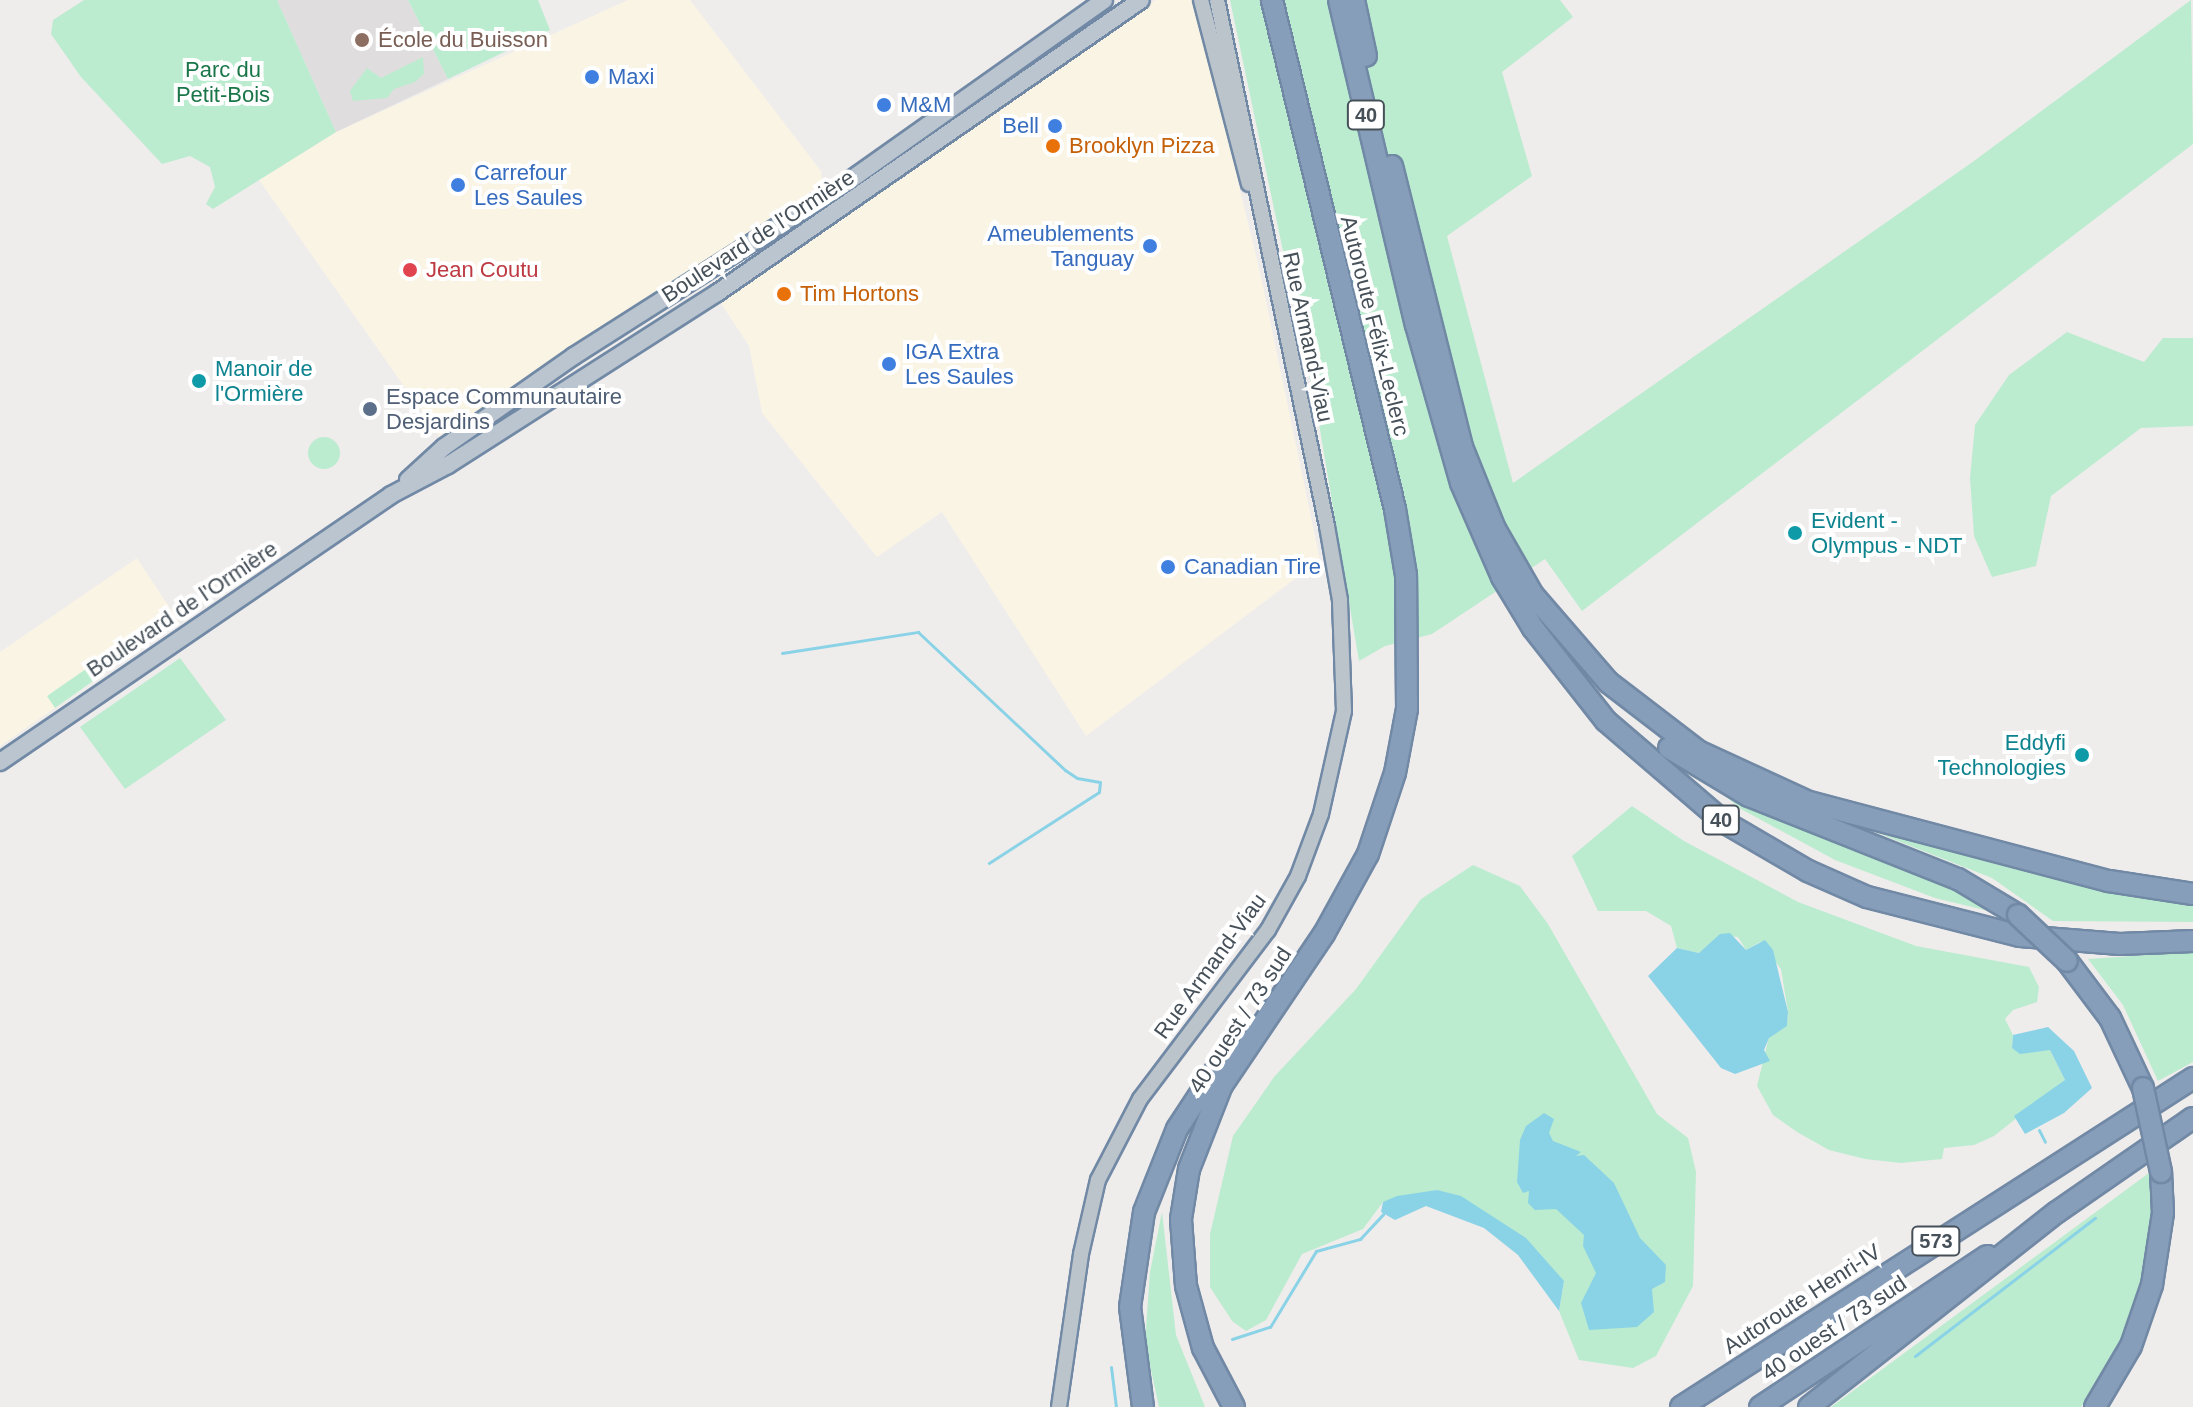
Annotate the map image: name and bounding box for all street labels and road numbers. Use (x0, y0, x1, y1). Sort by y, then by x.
road number: 40 (1346, 99, 1386, 131)
street label: Boulevard de l'Ormière (657, 164, 859, 308)
street label: Autoroute Félix-Leclerc (1335, 213, 1415, 439)
street label: Rue Armand-Viau (1277, 249, 1339, 425)
street label: Boulevard de l'Ormière (82, 535, 282, 683)
road number: 40 (1701, 804, 1741, 836)
street label: Rue Armand-Viau (1148, 888, 1272, 1044)
street label: 40 ouest / 73 sud (1183, 942, 1297, 1098)
road number: 573 (1910, 1225, 1962, 1257)
street label: Autoroute Henri-IV (1718, 1238, 1886, 1360)
street label: 40 ouest / 73 sud (1757, 1270, 1911, 1386)

